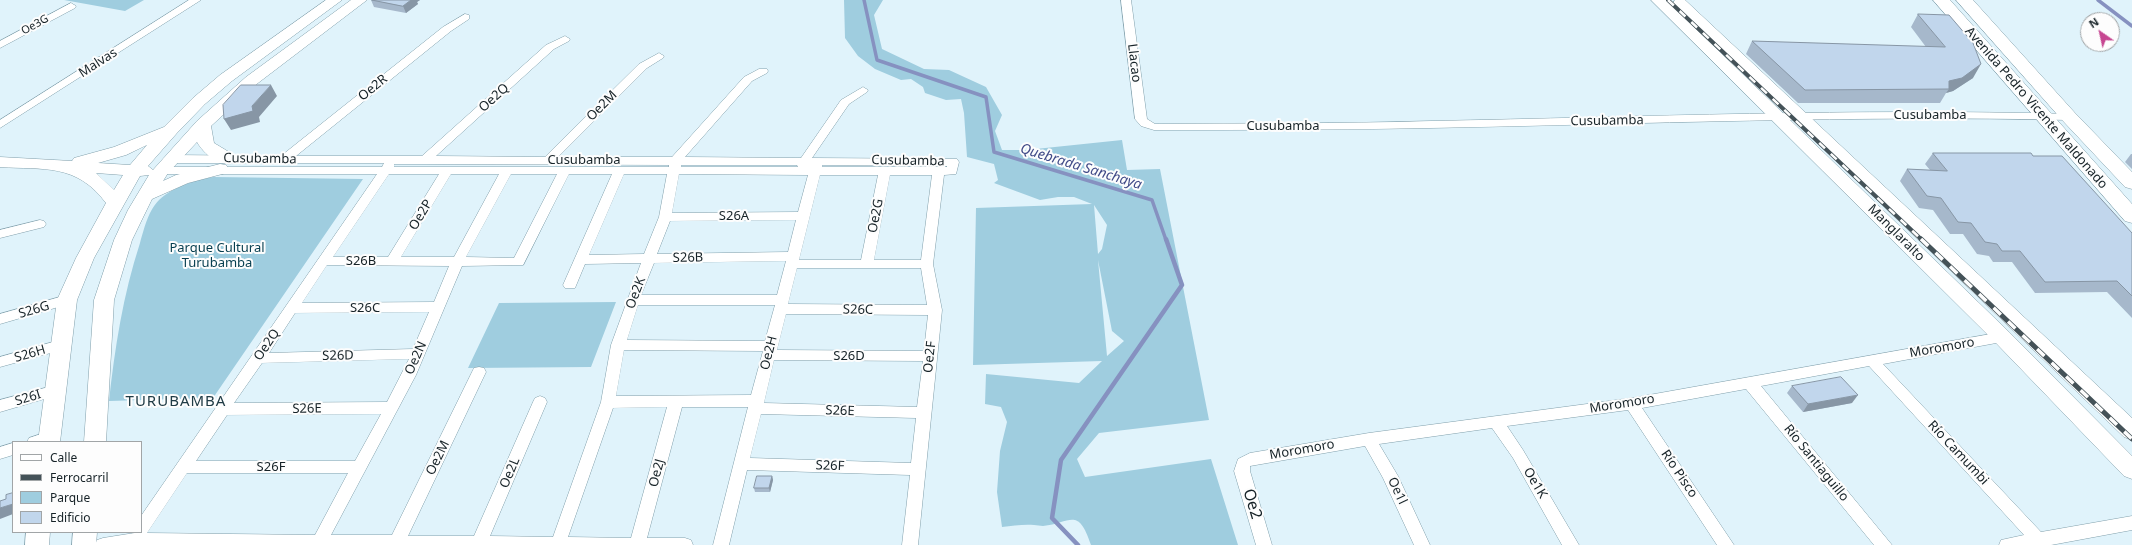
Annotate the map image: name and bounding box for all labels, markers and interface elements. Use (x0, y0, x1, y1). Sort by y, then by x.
street label: Oe3G (19, 12, 51, 38)
north arrow (2080, 12, 2120, 52)
text: N (2086, 14, 2101, 31)
street label: Avenida Pedro Vicente Maldonado (1961, 24, 2111, 192)
street label: Llacao (1124, 43, 1144, 83)
street label: Malvas (76, 45, 120, 81)
street label: Oe2R (355, 72, 391, 104)
street label: Oe2Q (476, 80, 512, 116)
street label: Oe2M (584, 88, 620, 124)
street label: Cusubamba (1893, 107, 1967, 123)
street label: Cusubamba (1570, 113, 1644, 129)
street label: Cusubamba (1246, 118, 1320, 134)
water label: Quebrada Sanchaya (1018, 141, 1144, 193)
street label: Cusubamba (223, 151, 297, 167)
street label: Cusubamba (547, 152, 621, 168)
street label: Cusubamba (871, 153, 945, 169)
street label: Oe2P (406, 197, 436, 233)
street label: Oe2G (865, 198, 887, 234)
street label: Manglaralto (1864, 201, 1928, 265)
street label: S26A (719, 208, 749, 224)
park label: Parque Cultural Turubamba (169, 240, 265, 271)
street label: S26B (673, 250, 703, 266)
street label: S26B (346, 253, 376, 269)
street label: Oe2K (623, 275, 649, 311)
street label: S26G (17, 298, 51, 322)
street label: S26C (350, 300, 380, 316)
street label: S26C (843, 302, 873, 318)
street label: Oe2Q (251, 326, 283, 364)
street label: Oe2H (757, 334, 781, 372)
street label: Moromoro (1908, 335, 1976, 361)
street label: Oe2N (402, 339, 430, 377)
street label: Oe2F (921, 340, 939, 374)
street label: S26H (13, 342, 47, 366)
street label: S26D (322, 348, 354, 364)
street label: S26D (833, 348, 865, 364)
street label: S26I (13, 387, 43, 409)
street label: Moromoro (1588, 391, 1656, 417)
district label: TURUBAMBA (126, 393, 226, 411)
street label: S26E (292, 401, 322, 417)
street label: S26E (825, 403, 855, 419)
street label: Río Camumbi (1924, 418, 1992, 488)
street label: Río Santiaguillo (1780, 421, 1852, 505)
street label: Moromoro (1268, 437, 1336, 463)
street label: Oe2M (423, 438, 453, 478)
legend (12, 441, 142, 533)
street label: Río Pisco (1657, 447, 1701, 501)
text: Calle (50, 449, 77, 466)
street label: Oe2L (497, 455, 523, 491)
street label: Oe2J (646, 457, 668, 489)
street label: S26F (815, 458, 845, 474)
street label: S26F (257, 459, 285, 475)
street label: Oe1K (1520, 465, 1550, 501)
text: Ferrocarril (50, 469, 109, 486)
street label: Oe1l (1384, 475, 1410, 507)
street label: Oe2 (1238, 487, 1266, 521)
text: Parque (50, 489, 90, 506)
text: Edificio (50, 509, 91, 526)

